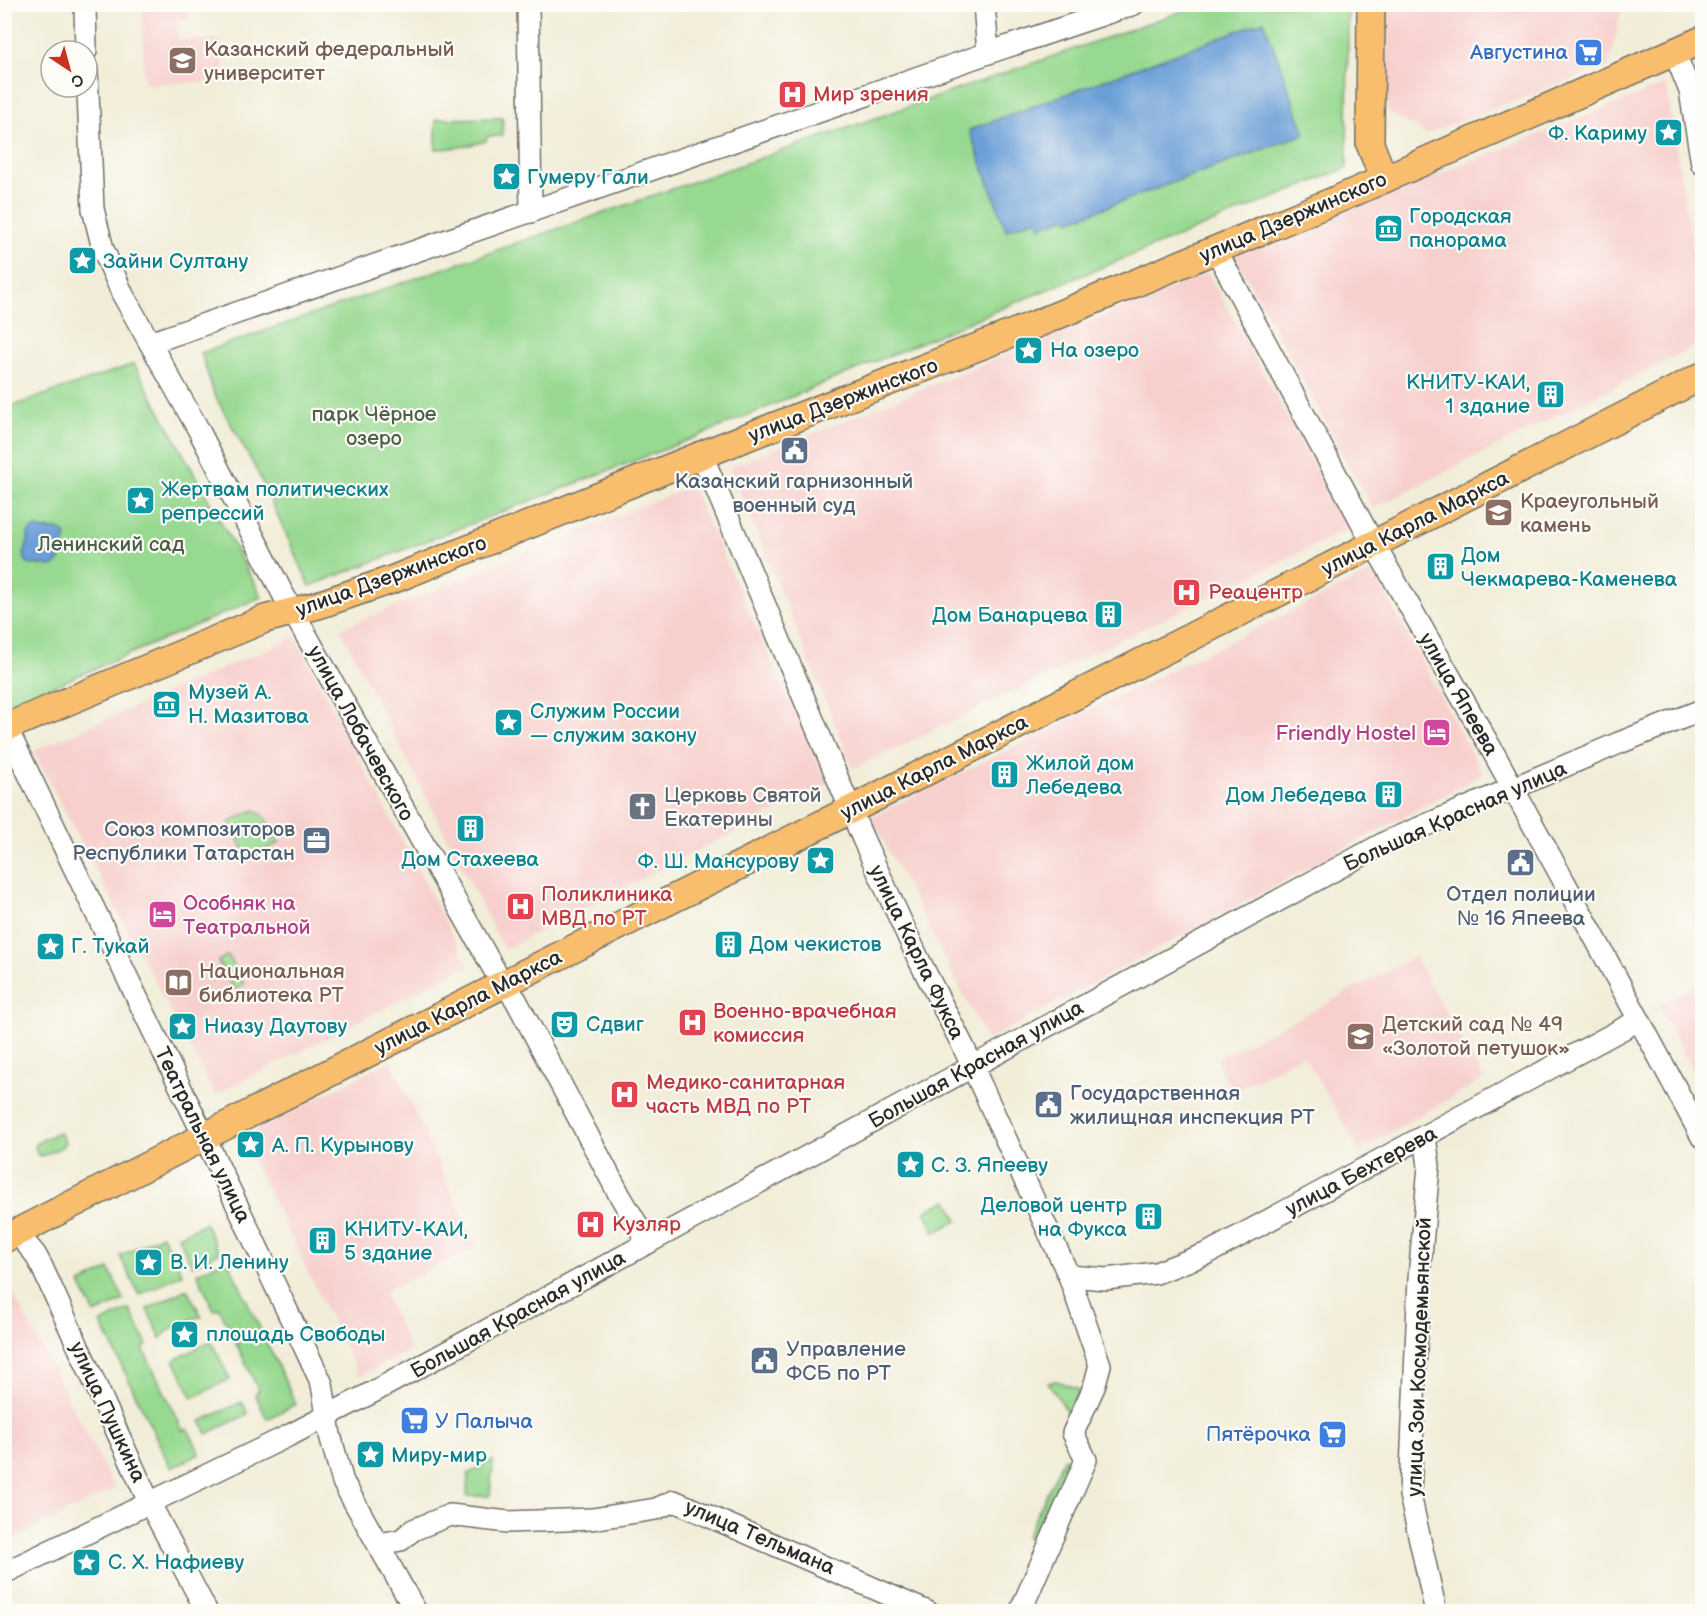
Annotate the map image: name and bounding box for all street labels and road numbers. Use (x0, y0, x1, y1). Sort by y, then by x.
street label: улица Дзержинского (1196, 167, 1391, 268)
street label: улица Дзержинского (745, 353, 941, 448)
street label: улица Карла Маркса (1317, 465, 1514, 582)
street label: улица Дзержинского (293, 530, 490, 623)
street label: улица Япеева (1413, 628, 1504, 761)
street label: улица Лобачевского (302, 641, 419, 825)
street label: улица Карла Маркса (836, 709, 1033, 826)
street label: Большая Красная улица (1340, 756, 1571, 877)
street label: улица Карла Фукса (863, 861, 970, 1044)
street label: улица Карла Маркса (370, 944, 567, 1061)
street label: Большая Красная улица (865, 995, 1088, 1134)
street label: Театральная улица (149, 1043, 256, 1228)
street label: улица Бехтерева (1281, 1121, 1442, 1222)
street label: улица Зои Космодемьянской (1402, 1217, 1437, 1497)
street label: Большая Красная улица (407, 1245, 630, 1384)
street label: улица Пушкина (64, 1338, 151, 1487)
street label: улица Тельмана (681, 1495, 839, 1581)

